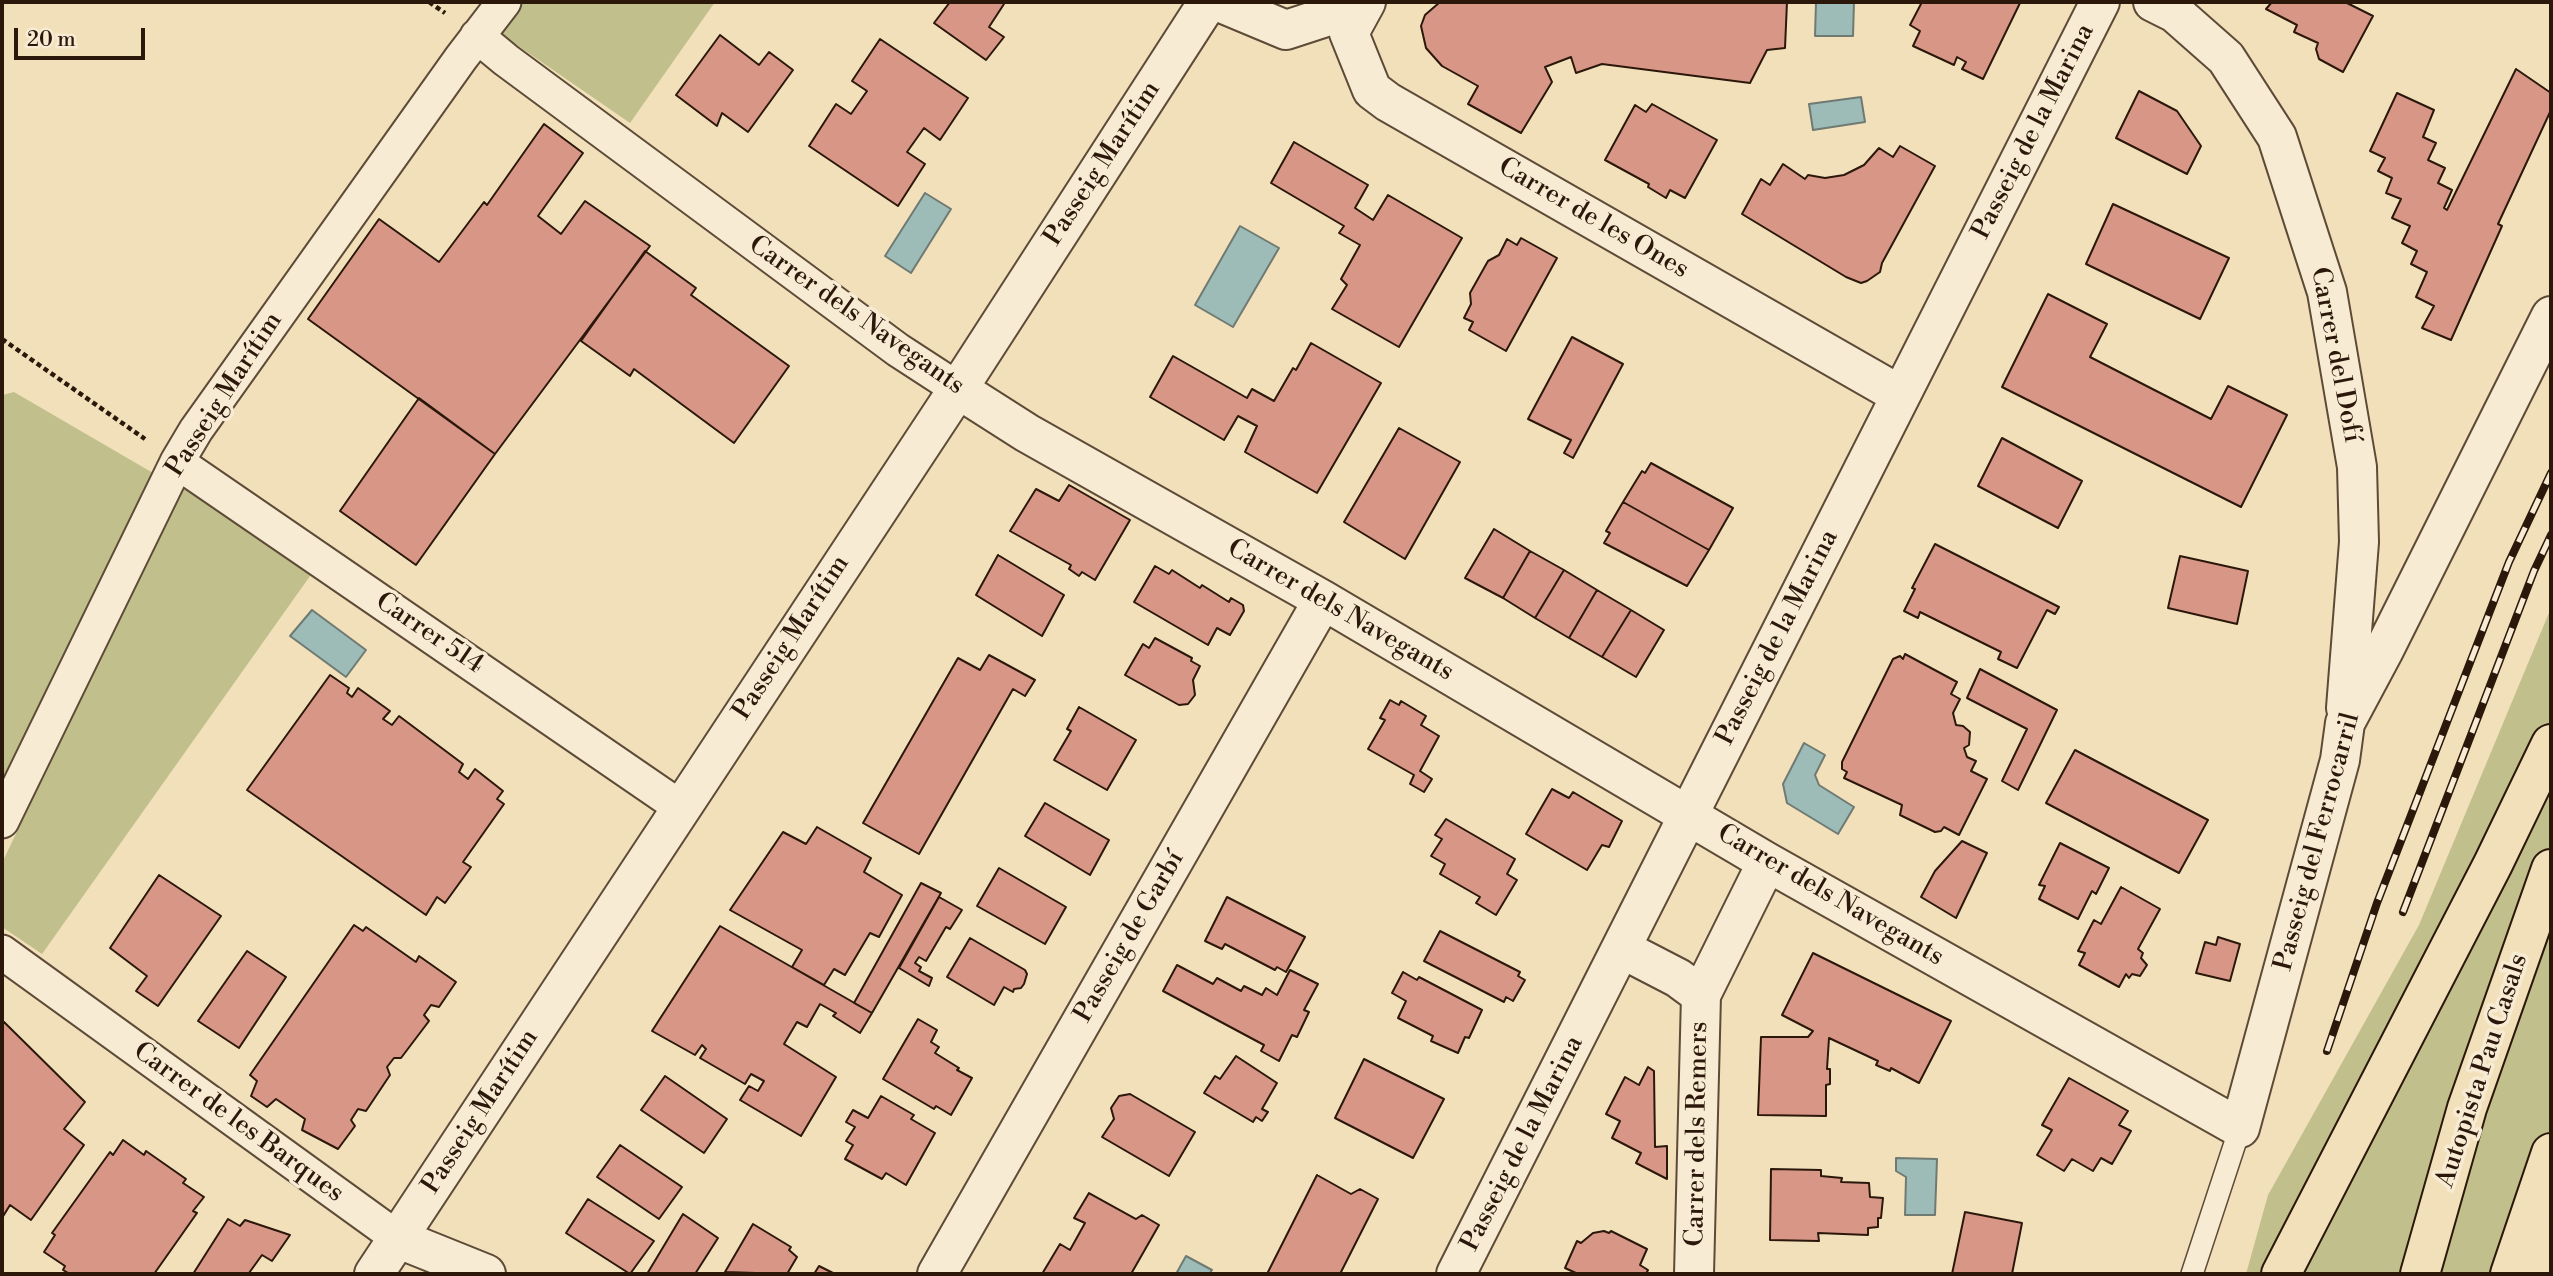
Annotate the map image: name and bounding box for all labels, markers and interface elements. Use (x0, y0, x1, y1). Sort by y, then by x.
scale bar (18, 14, 149, 58)
street label: Passeig de la Marina (1966, 19, 2102, 245)
text: 20 m (27, 27, 76, 53)
street label: Passeig Marítim (1038, 76, 1168, 252)
street label: Carrer de les Ones (1492, 152, 1694, 286)
street label: Carrer dels Navegants (742, 230, 970, 402)
street label: Carrer del Dofí (2303, 265, 2367, 445)
street label: Passeig Marítim (160, 307, 290, 483)
street label: Passeig de la Marina (1710, 525, 1846, 751)
street label: Carrer dels Navegants (1221, 533, 1459, 689)
street label: Passeig Marítim (727, 550, 857, 726)
street label: Carrer 514 (369, 587, 489, 681)
street label: Passeig del Ferrocarril (2269, 710, 2367, 974)
street label: Carrer dels Navegants (1711, 818, 1949, 974)
street label: Passeig de Garbí (1068, 846, 1192, 1028)
street label: Autopista Pau Casals (2431, 950, 2535, 1192)
street label: Carrer dels Remers (1680, 1021, 1716, 1247)
street label: Passeig Marítim (416, 1024, 546, 1200)
street label: Passeig de la Marina (1455, 1031, 1591, 1257)
street label: Carrer de les Barques (127, 1036, 349, 1210)

